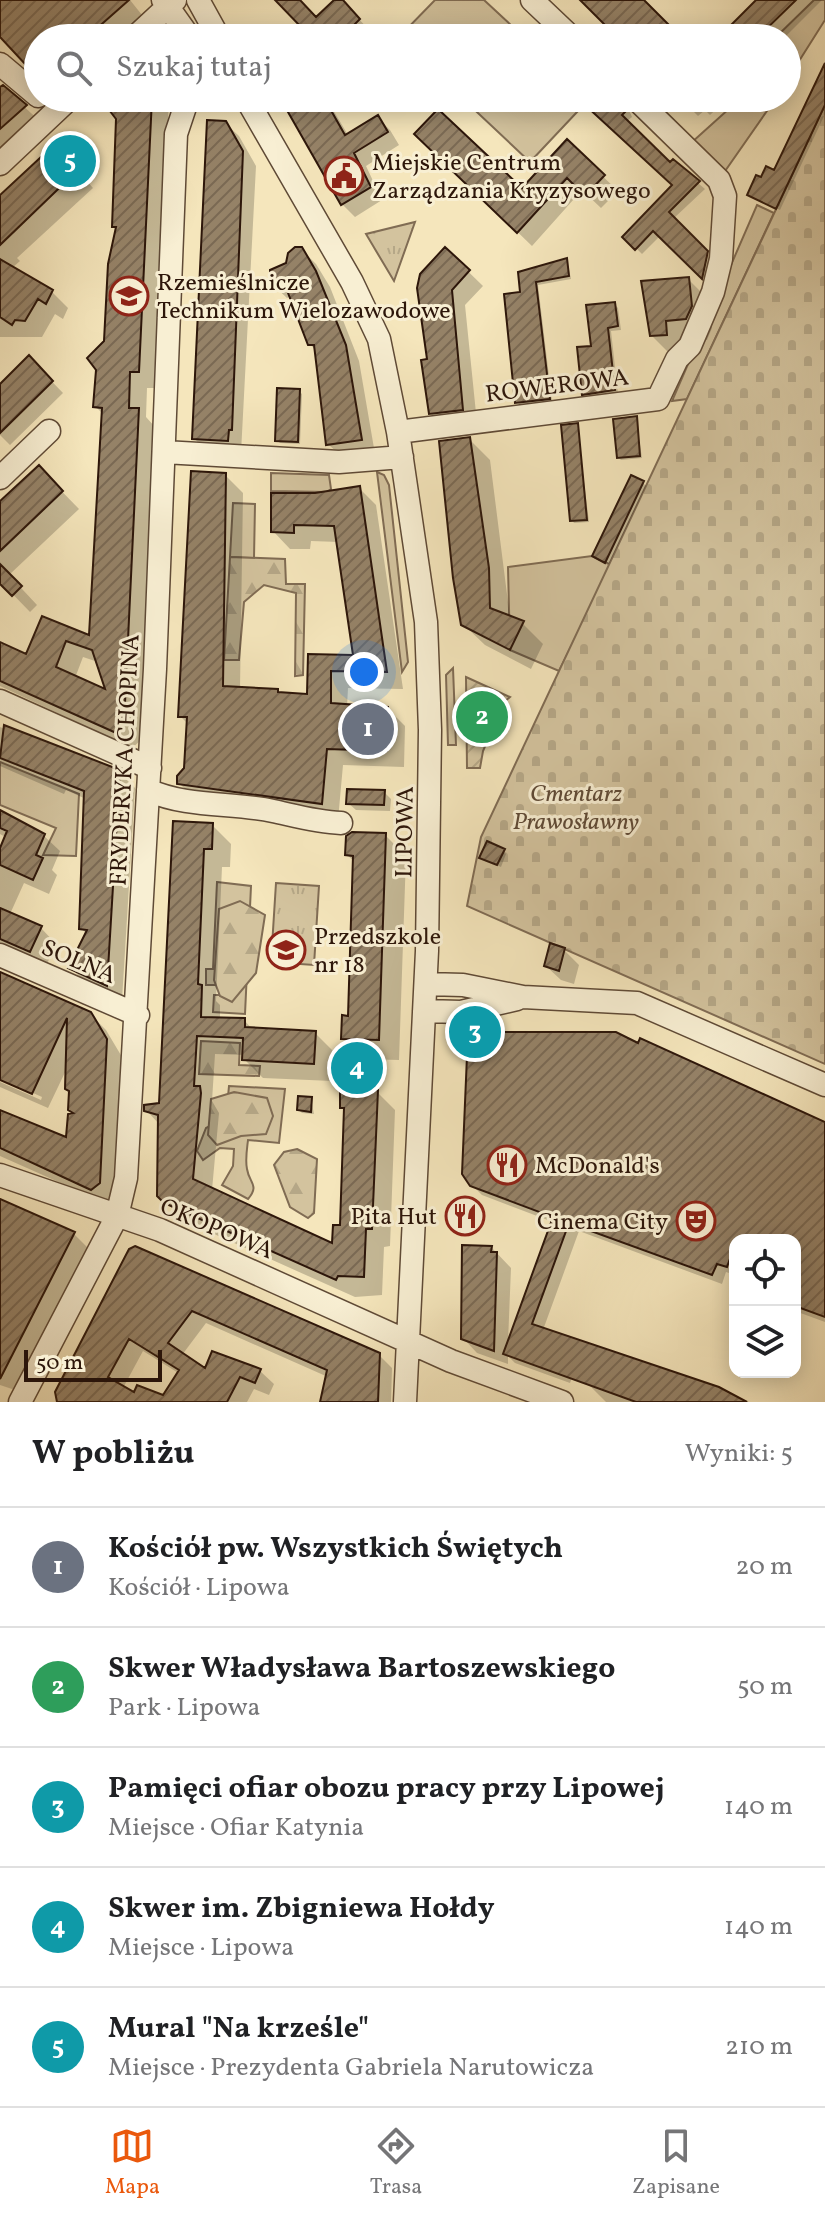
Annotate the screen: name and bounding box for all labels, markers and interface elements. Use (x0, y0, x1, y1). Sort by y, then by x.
search box (24, 24, 801, 112)
icon: search (52, 46, 96, 90)
text: Szukaj tutaj (116, 47, 272, 89)
pin: 5 (44, 131, 96, 191)
place label: Miejskie Centrum Zarządzania Kryzysowego (372, 147, 651, 209)
public building icon: Miejskie Centrum Zarządzania Kryzysowego (323, 155, 365, 197)
place label: Rzemieślnicze Technikum Wielozawodowe (157, 267, 451, 329)
school or university icon: Rzemieślnicze Technikum Wielozawodowe (108, 275, 150, 317)
street label: ROWEROWA (484, 361, 631, 413)
street label: FRYDERYKA CHOPINA (102, 633, 150, 887)
your location (344, 652, 384, 692)
pin: 2 (456, 687, 508, 747)
pin: 1 (342, 699, 394, 759)
park label: Cmentarz Prawosławny (513, 778, 639, 840)
street label: LIPOWA (388, 786, 424, 878)
place label: Przedszkole nr 18 (314, 921, 441, 983)
school or university icon: Przedszkole nr 18 (265, 929, 307, 971)
street label: SOLNA (35, 932, 121, 994)
pin: 3 (449, 1002, 501, 1062)
pin: 4 (331, 1038, 383, 1098)
restaurant icon: McDonald's (486, 1144, 528, 1186)
place label: McDonald's (535, 1150, 660, 1184)
street label: OKOPOWA (154, 1191, 278, 1269)
restaurant icon: Pita Hut (444, 1195, 486, 1237)
theatre icon: Cinema City (675, 1200, 717, 1242)
place label: Pita Hut (351, 1201, 437, 1235)
place label: Cinema City (537, 1206, 668, 1240)
map controls (729, 1234, 801, 1378)
button: locate (729, 1234, 801, 1306)
button: layers (729, 1306, 801, 1378)
scale bar (24, 1346, 162, 1382)
text: 50 m (36, 1348, 83, 1379)
text: W pobliżu (32, 1431, 195, 1478)
text: Wyniki: 5 (685, 1436, 793, 1472)
text: Kościół pw. Wszystkich Świętych (108, 1528, 563, 1570)
text: 1 (53, 1549, 63, 1585)
text: 20 m (735, 1549, 793, 1585)
text: Kościół · Lipowa (108, 1570, 290, 1606)
text: Skwer Władysława Bartoszewskiego (108, 1648, 615, 1690)
text: 2 (51, 1669, 65, 1705)
text: 50 m (737, 1669, 793, 1705)
text: Park · Lipowa (108, 1690, 261, 1726)
text: Pamięci ofiar obozu pracy przy Lipowej (108, 1768, 664, 1810)
text: 3 (51, 1789, 65, 1825)
text: 140 m (724, 1789, 793, 1825)
text: Miejsce · Ofiar Katynia (108, 1810, 364, 1846)
text: Skwer im. Zbigniewa Hołdy (108, 1888, 495, 1930)
text: 4 (50, 1909, 66, 1945)
text: 140 m (724, 1909, 793, 1945)
text: Miejsce · Lipowa (108, 1930, 294, 1966)
text: Mural "Na krześle" (108, 2008, 369, 2050)
text: 5 (52, 2029, 64, 2065)
text: 210 m (725, 2029, 793, 2065)
text: Miejsce · Prezydenta Gabriela Narutowicza (108, 2050, 594, 2086)
tab: Mapa (105, 2124, 160, 2203)
tab: Trasa (370, 2124, 422, 2203)
tab: Zapisane (632, 2124, 720, 2203)

